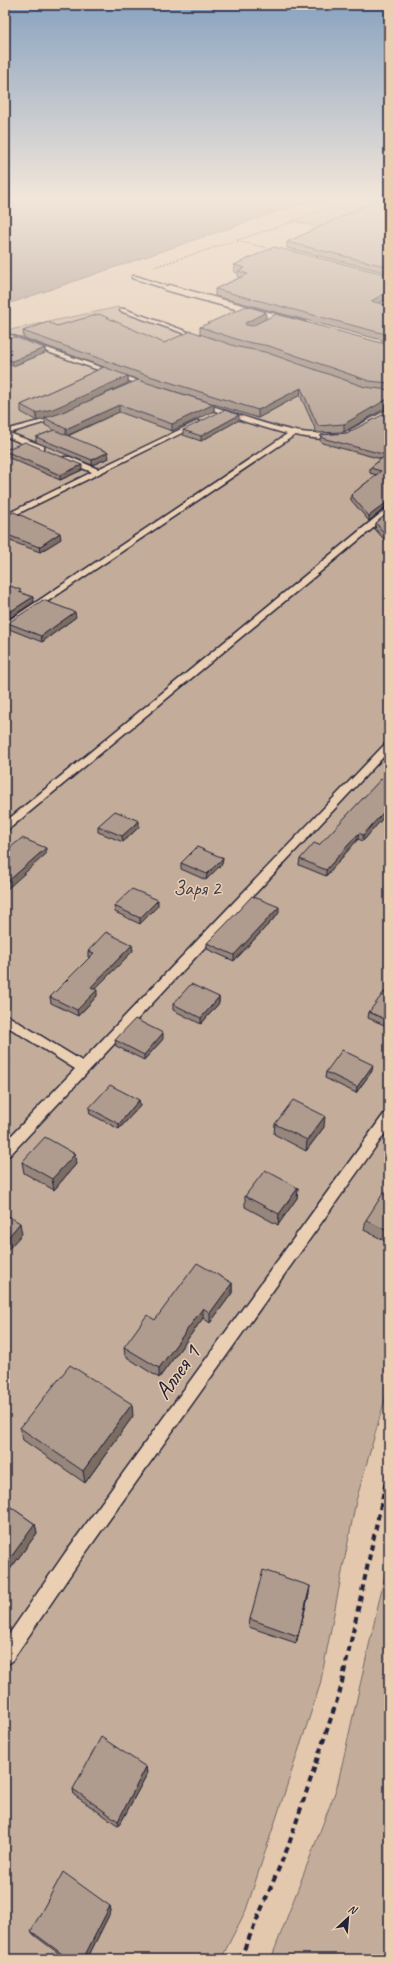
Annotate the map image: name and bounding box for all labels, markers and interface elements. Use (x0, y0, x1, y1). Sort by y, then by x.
park label: Заря 2 (173, 876, 223, 901)
street label: Аллея 1 (147, 1338, 207, 1405)
north arrow (328, 1898, 368, 1938)
text: N (346, 1901, 360, 1918)

